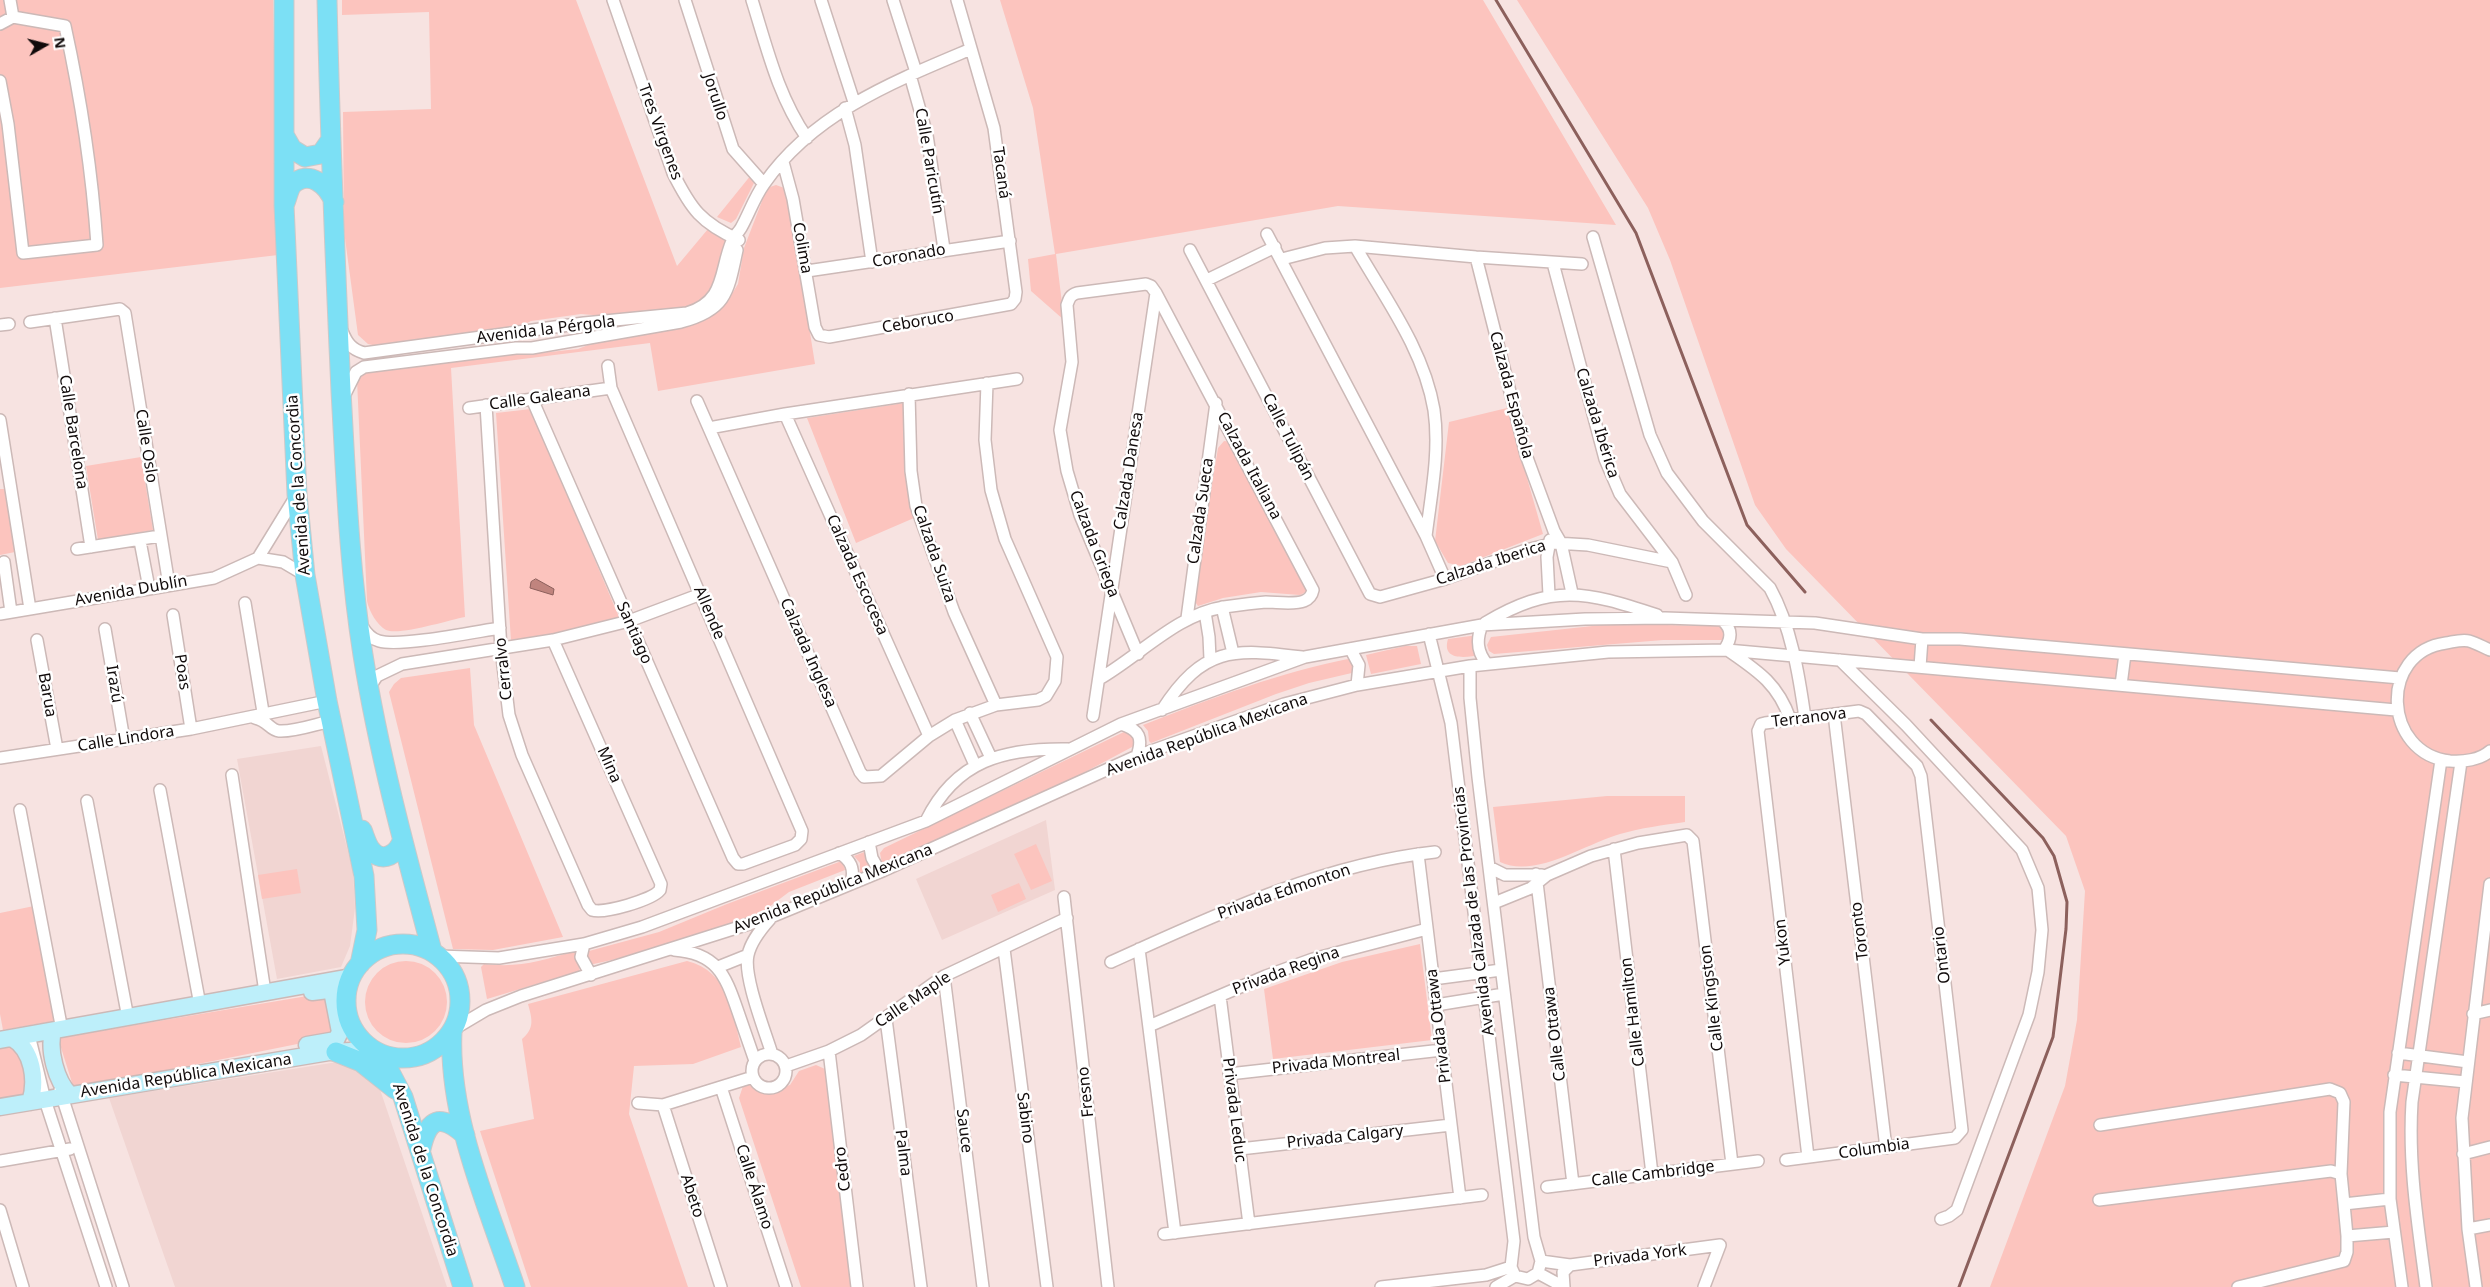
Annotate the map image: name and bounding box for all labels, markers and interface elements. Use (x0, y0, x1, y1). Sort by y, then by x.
north arrow (20, 20, 70, 70)
text: N (50, 36, 71, 50)
street label: Jorullo (698, 71, 732, 123)
street label: Tres Virgenes (634, 81, 686, 183)
street label: Calle Paricutín (910, 107, 948, 215)
street label: Tacaná (988, 146, 1014, 200)
street label: Colima (788, 221, 816, 275)
street label: Coronado (871, 240, 947, 272)
street label: Ceboruco (881, 306, 955, 338)
street label: Avenida la Pérgola (476, 312, 616, 348)
street label: Calzada Española (1485, 329, 1537, 461)
street label: Calzada Ibérica (1571, 366, 1623, 480)
street label: Calle Barcelona (54, 373, 92, 491)
street label: Calle Galeana (488, 381, 592, 415)
street label: Calle Tulipán (1258, 390, 1318, 484)
street label: Avenida de la Concordia (283, 394, 315, 576)
street label: Calle Oslo (131, 408, 161, 484)
street label: Calzada Italiana (1213, 409, 1285, 523)
street label: Calzada Danesa (1110, 411, 1148, 531)
street label: Calzada Sueca (1184, 457, 1218, 565)
street label: Calzada Griega (1065, 488, 1123, 600)
street label: Calzada Suiza (908, 503, 960, 605)
street label: Calzada Escocesa (822, 512, 892, 638)
street label: Calzada Iberica (1434, 536, 1548, 590)
street label: Avenida Dublín (73, 572, 189, 610)
street label: Allende (689, 583, 729, 643)
street label: Calzada Inglesa (775, 595, 841, 711)
street label: Santiago (612, 599, 656, 667)
street label: Cerralvo (491, 637, 517, 701)
street label: Poas (170, 653, 194, 691)
street label: Irazú (102, 664, 126, 704)
street label: Barua (34, 671, 60, 719)
street label: Avenida República Mexicana (1103, 690, 1311, 780)
street label: Terranova (1771, 704, 1847, 732)
street label: Calle Lindora (76, 722, 176, 756)
street label: Mina (593, 744, 625, 786)
street label: Avenida Calzada de las Provincias (1449, 785, 1499, 1037)
street label: Avenida República Mexicana (731, 840, 935, 938)
street label: Privada Edmonton (1215, 860, 1353, 924)
street label: Toronto (1847, 901, 1873, 961)
street label: Yukon (1771, 918, 1795, 966)
street label: Ontario (1929, 925, 1955, 985)
street label: Privada Regina (1230, 943, 1342, 999)
street label: Calle Kingston (1696, 944, 1728, 1052)
street label: Calle Hamilton (1617, 956, 1649, 1068)
street label: Calle Maple (872, 968, 954, 1032)
street label: Privada Ottawa (1422, 968, 1456, 1084)
street label: Calle Ottawa (1540, 986, 1570, 1082)
street label: Privada Montreal (1271, 1046, 1401, 1078)
street label: Avenida República Mexicana (79, 1050, 293, 1102)
street label: Privada Leduc (1218, 1057, 1250, 1163)
street label: Fresno (1074, 1066, 1098, 1118)
street label: Avenida de la Concordia (388, 1081, 462, 1259)
street label: Sabino (1012, 1091, 1038, 1145)
street label: Sauce (952, 1108, 976, 1154)
street label: Privada Calgary (1286, 1121, 1404, 1153)
street label: Palma (891, 1129, 915, 1177)
street label: Columbia (1837, 1135, 1911, 1163)
street label: Calle Álamo (731, 1142, 777, 1232)
street label: Cedro (831, 1146, 855, 1192)
street label: Calle Cambridge (1590, 1157, 1716, 1191)
street label: Abeto (676, 1172, 708, 1220)
street label: Privada York (1592, 1241, 1688, 1271)

